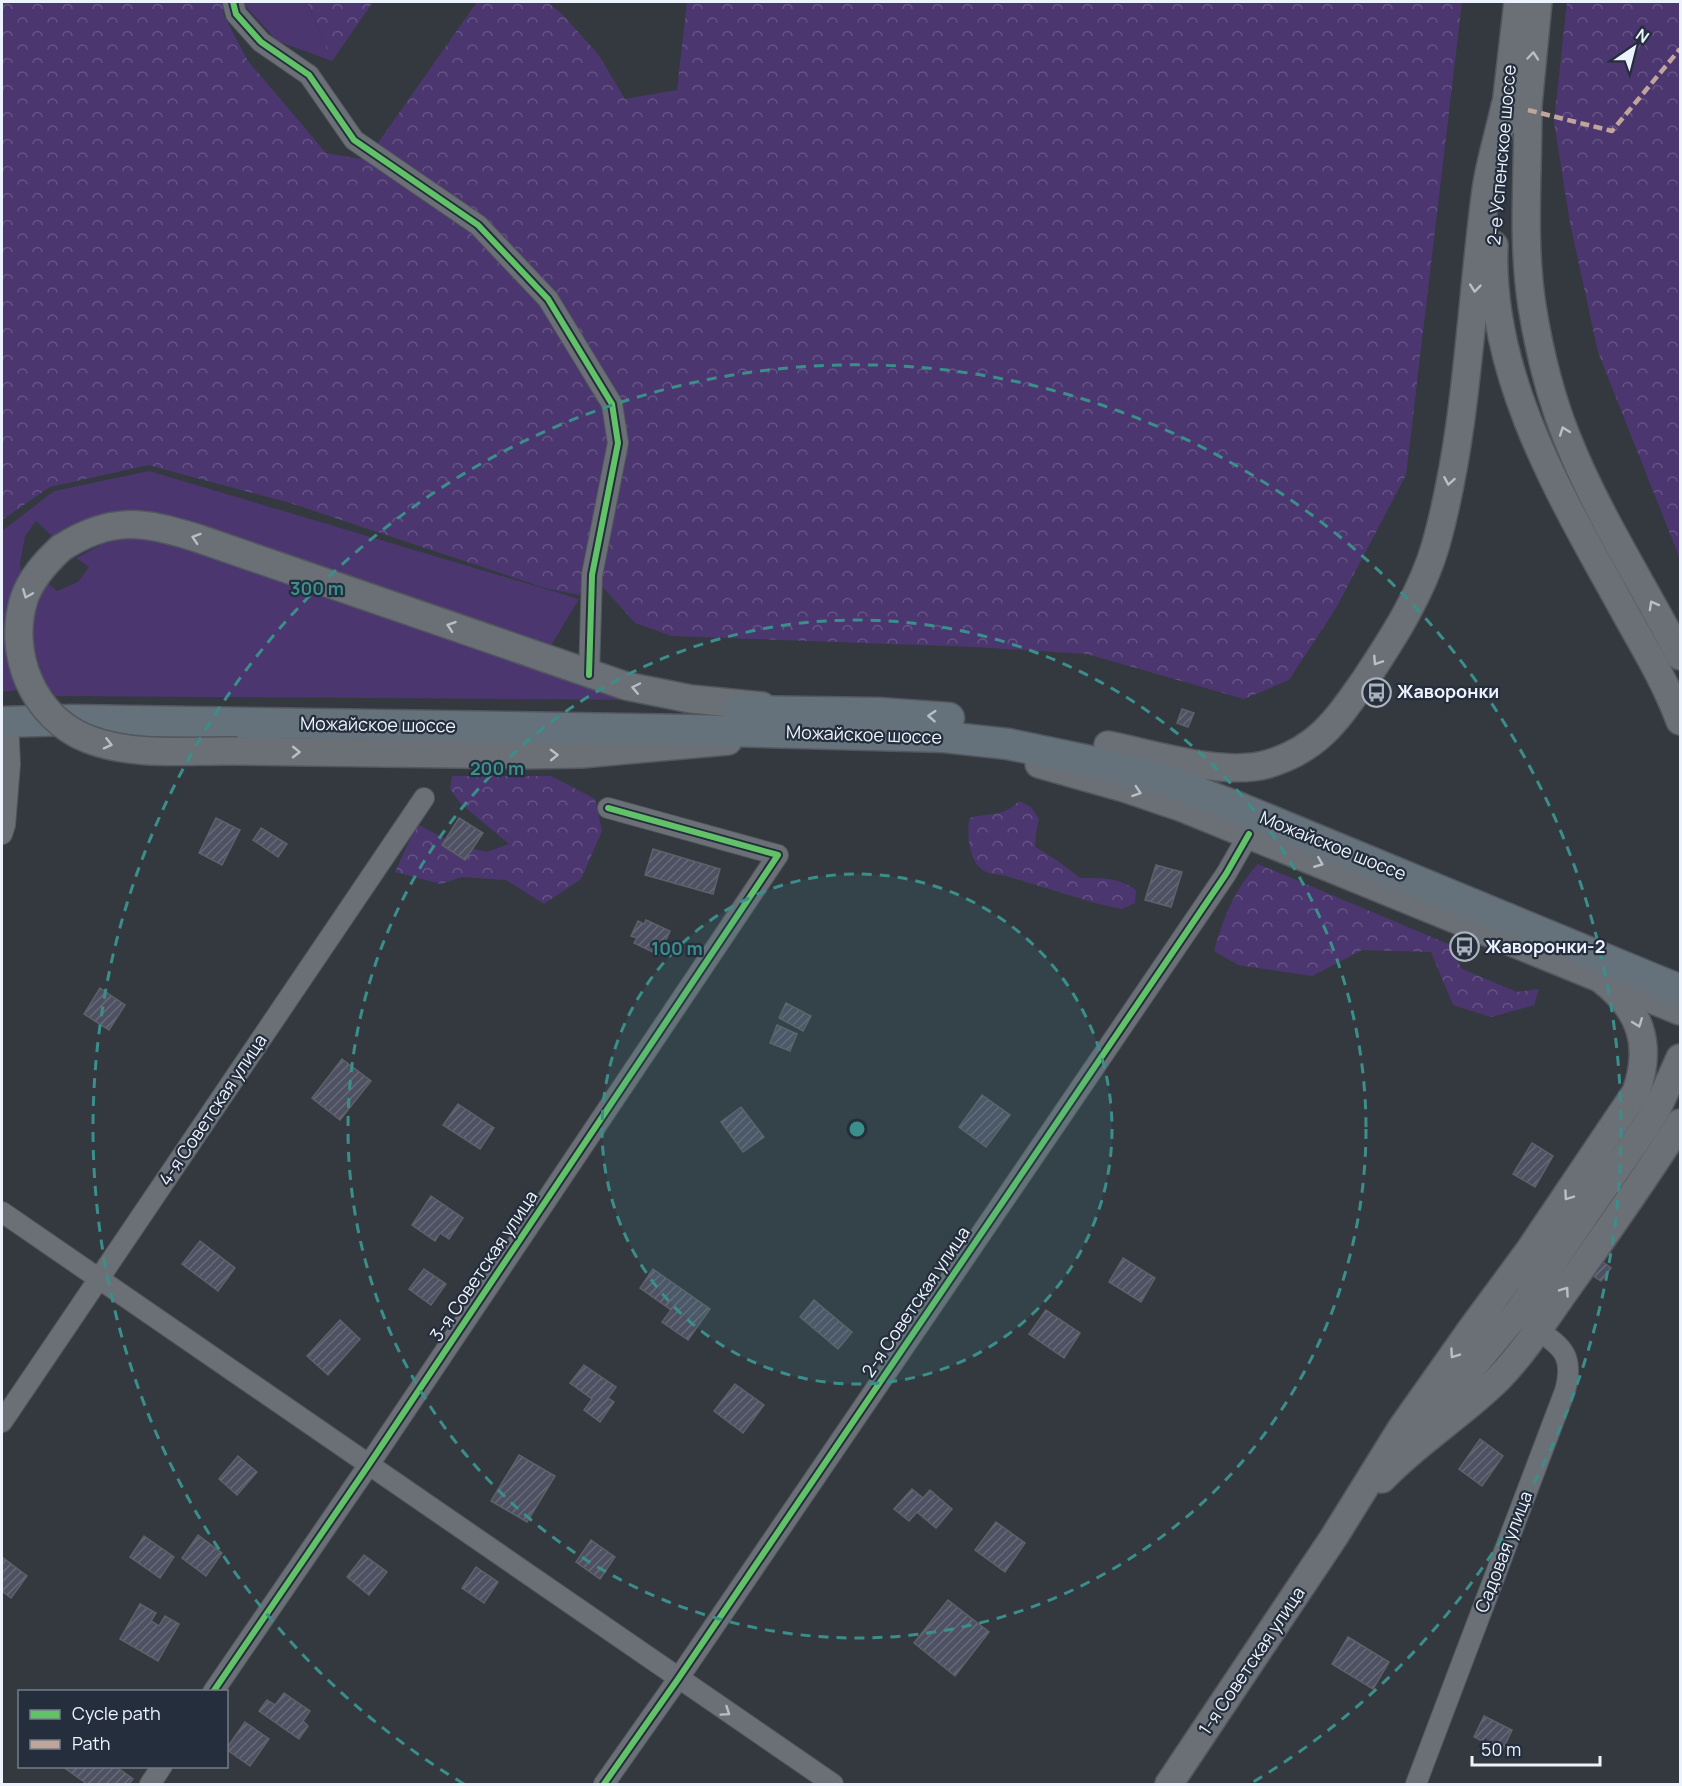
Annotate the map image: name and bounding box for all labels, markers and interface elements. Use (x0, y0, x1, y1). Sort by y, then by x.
north arrow (1604, 18, 1664, 78)
text: N (1632, 23, 1654, 48)
one-way arrow (1526, 51, 1539, 60)
street label: 2-е Успенское шоссе (1481, 64, 1521, 246)
one-way arrow (1469, 283, 1482, 293)
one-way arrow (1559, 426, 1572, 437)
one-way arrow (1444, 476, 1456, 486)
one-way arrow (191, 533, 202, 545)
text: 300 m (290, 576, 344, 600)
one-way arrow (22, 588, 34, 599)
one-way arrow (1649, 600, 1660, 611)
one-way arrow (446, 621, 457, 634)
one-way arrow (1374, 654, 1385, 665)
bus stop icon: Жаворонки (1360, 676, 1392, 708)
place label: Жаворонки (1397, 679, 1499, 703)
one-way arrow (631, 682, 641, 695)
one-way arrow (928, 710, 937, 723)
street label: Можайское шоссе (300, 711, 456, 737)
street label: Можайское шоссе (786, 719, 942, 749)
one-way arrow (102, 737, 113, 749)
one-way arrow (291, 746, 300, 758)
one-way arrow (549, 748, 558, 761)
text: 200 m (470, 756, 524, 780)
one-way arrow (1131, 785, 1142, 798)
street label: Можайское шоссе (1257, 805, 1410, 885)
one-way arrow (1312, 856, 1323, 868)
bus stop icon: Жаворонки-2 (1448, 931, 1480, 963)
place label: Жаворонки-2 (1485, 934, 1605, 958)
text: 100 m (651, 936, 703, 960)
one-way arrow (1630, 1017, 1643, 1028)
street label: 4-я Советская улица (153, 1029, 272, 1190)
centre of rings (847, 1119, 867, 1139)
street label: 3-я Советская улица (424, 1185, 543, 1345)
one-way arrow (1563, 1190, 1575, 1200)
street label: 2-я Советская улица (856, 1221, 975, 1382)
one-way arrow (1558, 1287, 1569, 1298)
one-way arrow (1450, 1348, 1461, 1359)
street label: Садовая улица (1469, 1487, 1537, 1616)
street label: 1-я Советская улица (1193, 1582, 1310, 1739)
legend (18, 1690, 228, 1768)
text: Cycle path (72, 1701, 161, 1725)
one-way arrow (719, 1705, 730, 1716)
scale bar (1472, 1729, 1600, 1767)
text: Path (72, 1731, 110, 1755)
text: 50 m (1481, 1737, 1521, 1761)

